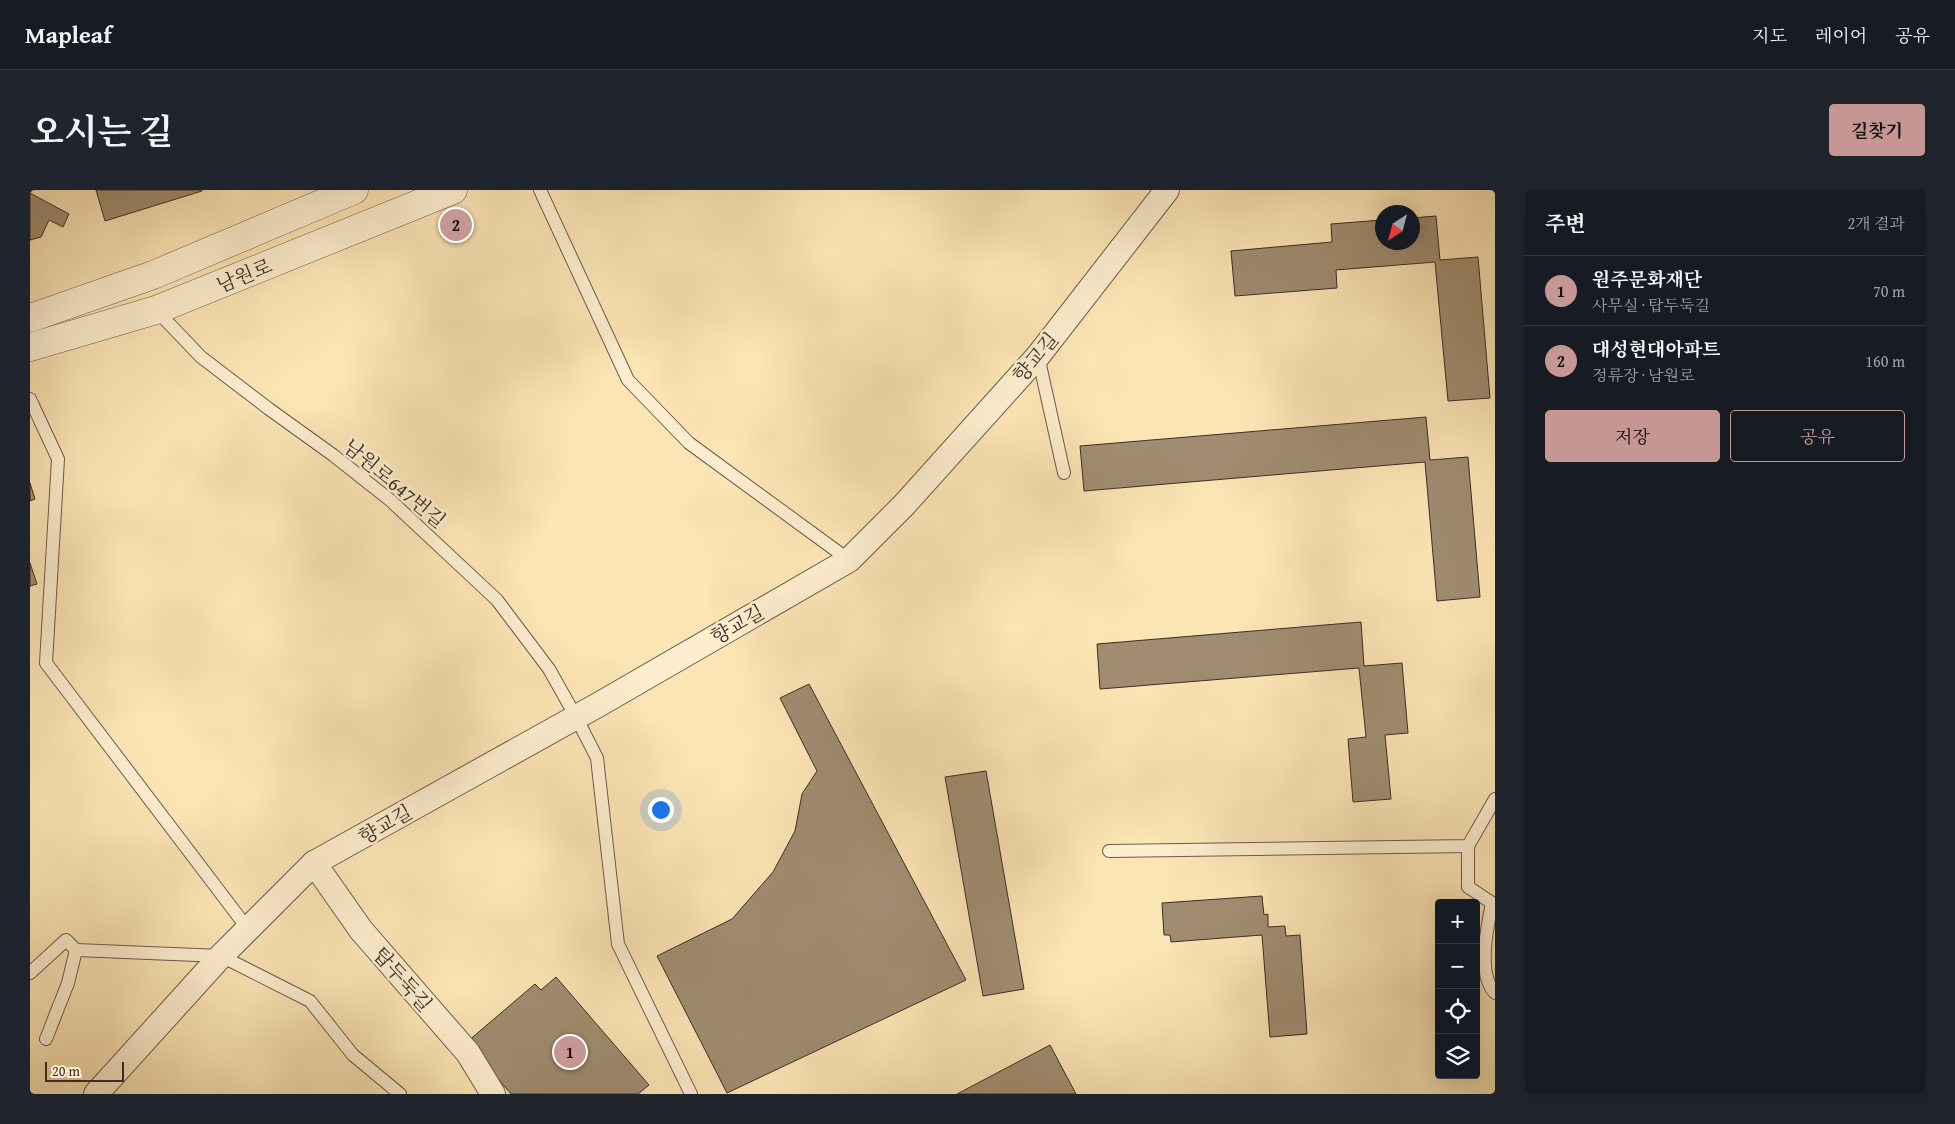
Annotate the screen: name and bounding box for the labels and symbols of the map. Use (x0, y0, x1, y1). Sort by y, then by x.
north arrow (1375, 205, 1420, 250)
pin: 2 (440, 206, 472, 244)
street label: 남원로 (212, 251, 276, 299)
street label: 향교길 (1005, 325, 1065, 389)
street label: 남원로647번길 (338, 432, 452, 534)
street label: 향교길 (705, 597, 769, 651)
street label: 향교길 (353, 797, 417, 851)
your location (648, 797, 674, 823)
street label: 탑두둑길 (367, 940, 439, 1018)
pin: 1 (554, 1033, 586, 1071)
scale bar (45, 1059, 124, 1082)

